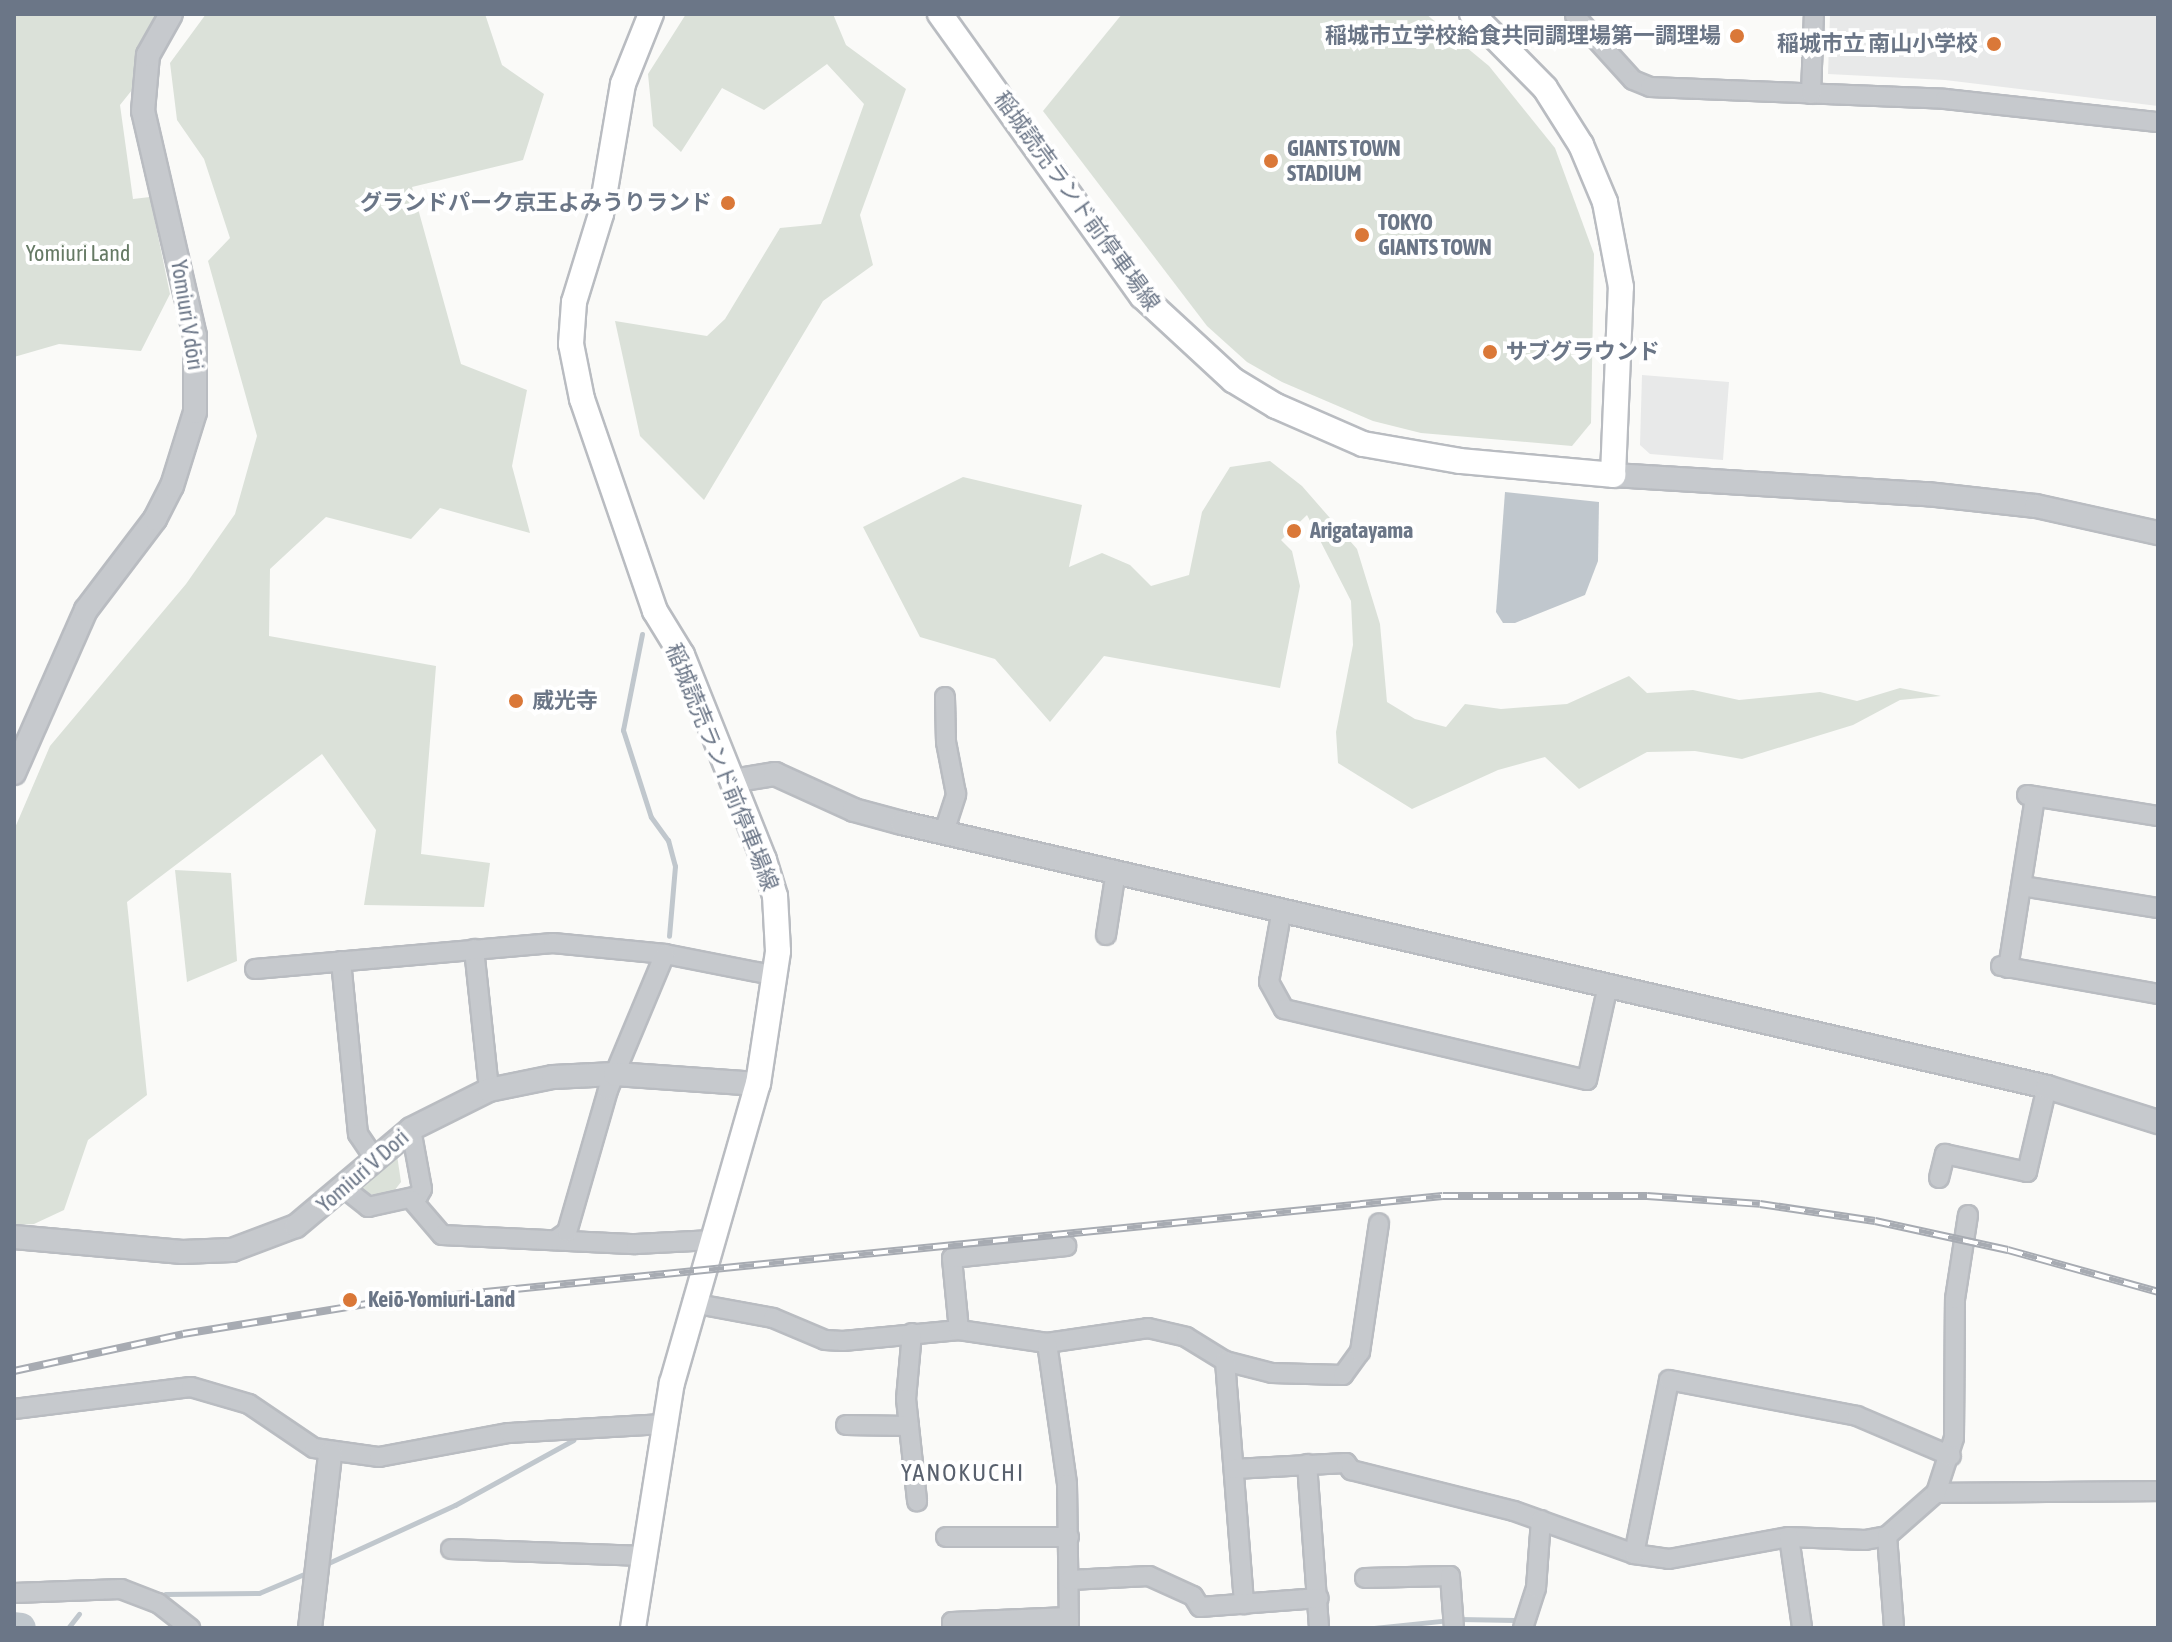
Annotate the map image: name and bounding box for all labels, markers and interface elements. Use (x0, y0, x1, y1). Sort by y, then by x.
place label: 稲城市立学校給食共同調理場第一調理場 (1325, 23, 1721, 49)
marker: 稲城市立学校給食共同調理場第一調理場 (1728, 27, 1746, 45)
place label: 稲城市立 南山小学校 (1777, 31, 1978, 57)
marker: 稲城市立 南山小学校 (1985, 35, 2003, 53)
street label: 稲城読売ランド前停車場線 (989, 86, 1165, 316)
place label: GIANTS TOWN STADIUM (1287, 135, 1401, 186)
marker: GIANTS TOWN STADIUM (1262, 152, 1280, 170)
place label: グランドパーク京王よみうりランド (360, 190, 712, 216)
marker: グランドパーク京王よみうりランド (719, 194, 737, 212)
place label: TOKYO GIANTS TOWN (1378, 209, 1492, 260)
marker: TOKYO GIANTS TOWN (1353, 226, 1371, 244)
park label: Yomiuri Land (26, 241, 130, 267)
street label: Yomiuri V dōri (165, 258, 209, 372)
place label: サブグラウンド (1506, 339, 1660, 365)
marker: サブグラウンド (1481, 343, 1499, 361)
place label: Arigatayama (1310, 518, 1413, 544)
marker: Arigatayama (1285, 522, 1303, 540)
street label: 稲城読売ランド前停車場線 (660, 640, 784, 894)
place label: 威光寺 (532, 688, 598, 714)
marker: 威光寺 (507, 692, 525, 710)
street label: Yomiuri V Dori (312, 1124, 414, 1218)
place label: Keiō-Yomiuri-Land (368, 1287, 515, 1313)
marker: Keiō-Yomiuri-Land (339, 1289, 361, 1311)
district label: YANOKUCHI (901, 1459, 1025, 1487)

